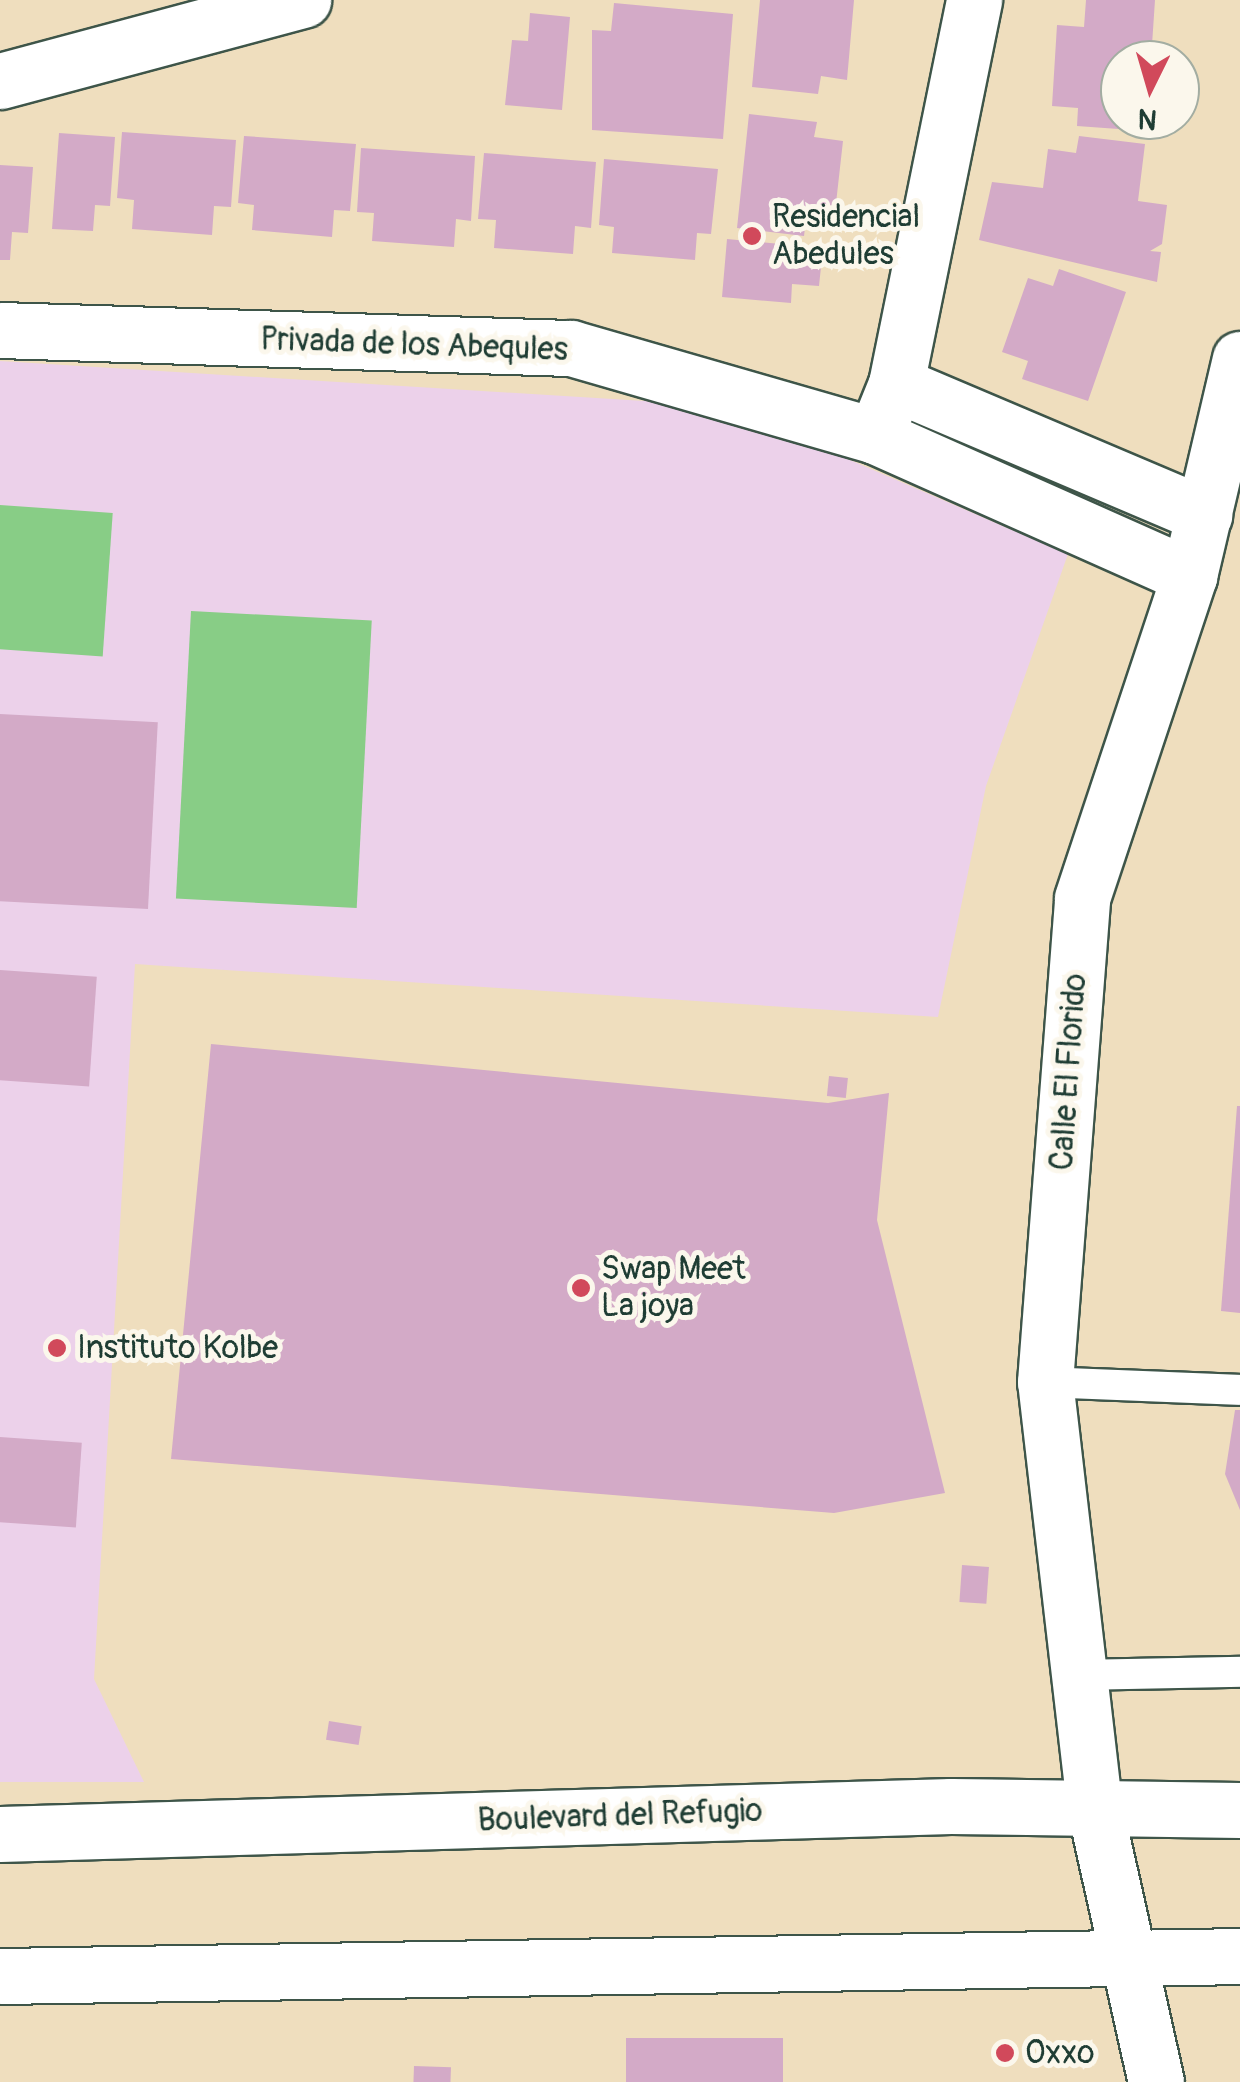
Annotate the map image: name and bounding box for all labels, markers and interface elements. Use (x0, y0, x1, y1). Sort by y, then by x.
north arrow (1100, 40, 1200, 140)
text: N (1137, 100, 1158, 137)
place label: Residencial Abedules (772, 199, 920, 274)
marker: Residencial Abedules (741, 225, 763, 247)
street label: Privada de los Abequles (260, 320, 568, 370)
street label: Calle El Florido (1043, 972, 1095, 1172)
place label: Swap Meet La joya (601, 1251, 746, 1326)
marker: Swap Meet La joya (570, 1277, 592, 1299)
place label: Instituto Kolbe (77, 1329, 278, 1367)
marker: Instituto Kolbe (46, 1337, 68, 1359)
street label: Boulevard del Refugio (477, 1792, 763, 1840)
place label: Oxxo (1025, 2034, 1095, 2072)
marker: Oxxo (994, 2042, 1016, 2064)

